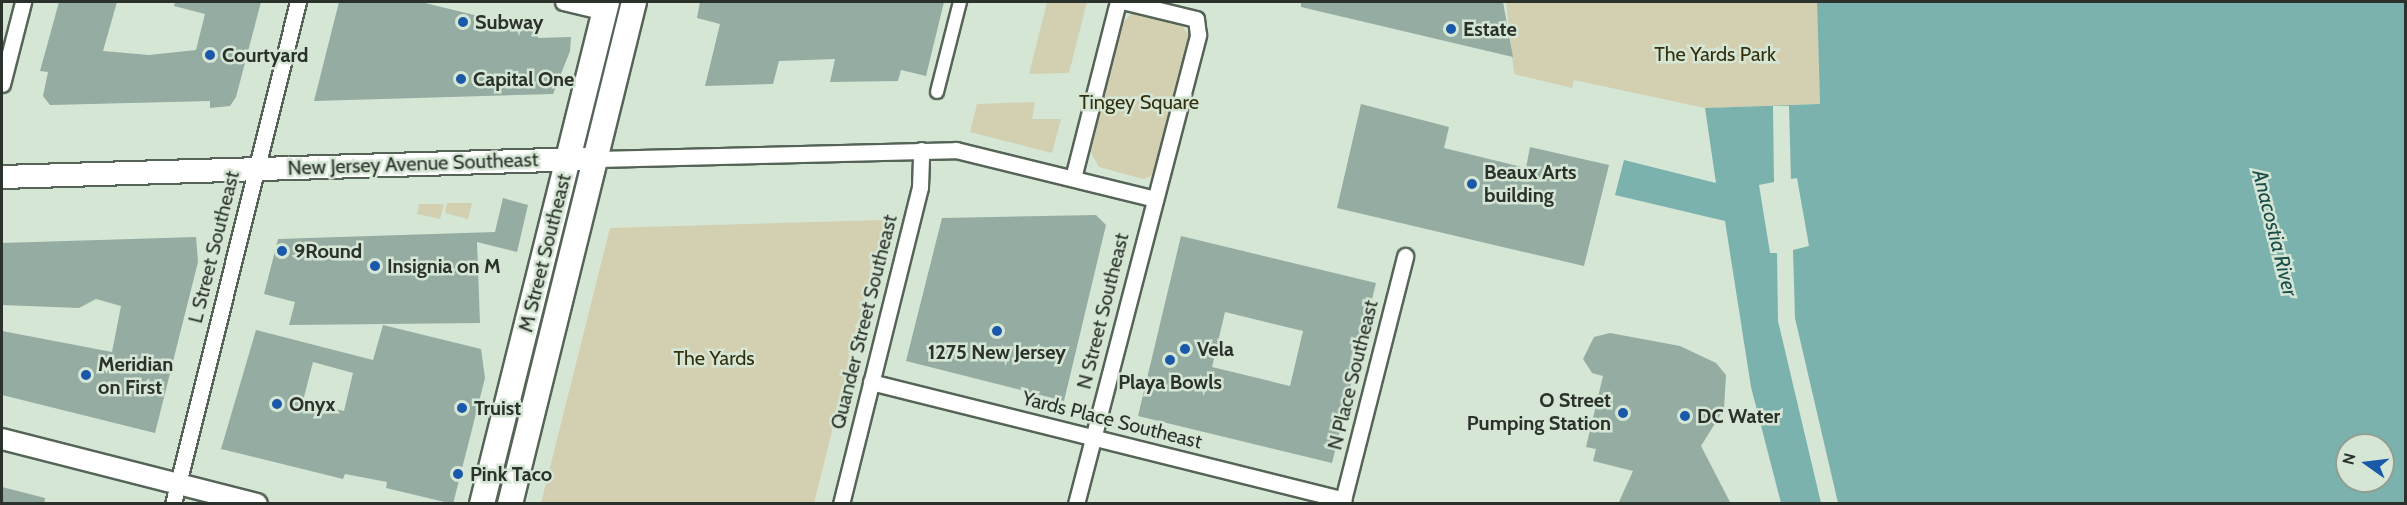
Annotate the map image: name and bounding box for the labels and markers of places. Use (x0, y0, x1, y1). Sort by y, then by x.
place label: Subway (475, 10, 544, 34)
marker: Subway (456, 15, 470, 29)
place label: Estate (1463, 17, 1517, 41)
marker: Estate (1444, 22, 1458, 36)
place label: Courtyard (222, 43, 308, 67)
marker: Courtyard (203, 48, 217, 62)
place label: Capital One (473, 67, 574, 91)
marker: Capital One (454, 72, 468, 86)
place label: Beaux Arts building (1484, 160, 1576, 207)
marker: Beaux Arts building (1465, 177, 1479, 191)
place label: 9Round (294, 239, 362, 263)
marker: 9Round (275, 244, 289, 258)
place label: Insignia on M (387, 254, 501, 278)
marker: Insignia on M (368, 259, 382, 273)
marker: 1275 New Jersey (990, 324, 1004, 338)
place label: Vela (1197, 337, 1234, 361)
place label: 1275 New Jersey (928, 340, 1066, 364)
marker: Vela (1178, 342, 1192, 356)
place label: Meridian on First (98, 352, 173, 399)
marker: Playa Bowls (1163, 353, 1177, 367)
marker: Meridian on First (79, 368, 93, 382)
place label: Playa Bowls (1118, 370, 1222, 394)
place label: O Street Pumping Station (1467, 389, 1611, 436)
place label: Onyx (289, 392, 335, 416)
place label: Truist (474, 396, 521, 420)
marker: Onyx (270, 397, 284, 411)
marker: Truist (455, 401, 469, 415)
place label: DC Water (1697, 404, 1780, 428)
marker: O Street Pumping Station (1616, 406, 1630, 420)
marker: DC Water (1678, 409, 1692, 423)
place label: Pink Taco (470, 462, 552, 486)
marker: Pink Taco (451, 467, 465, 481)

